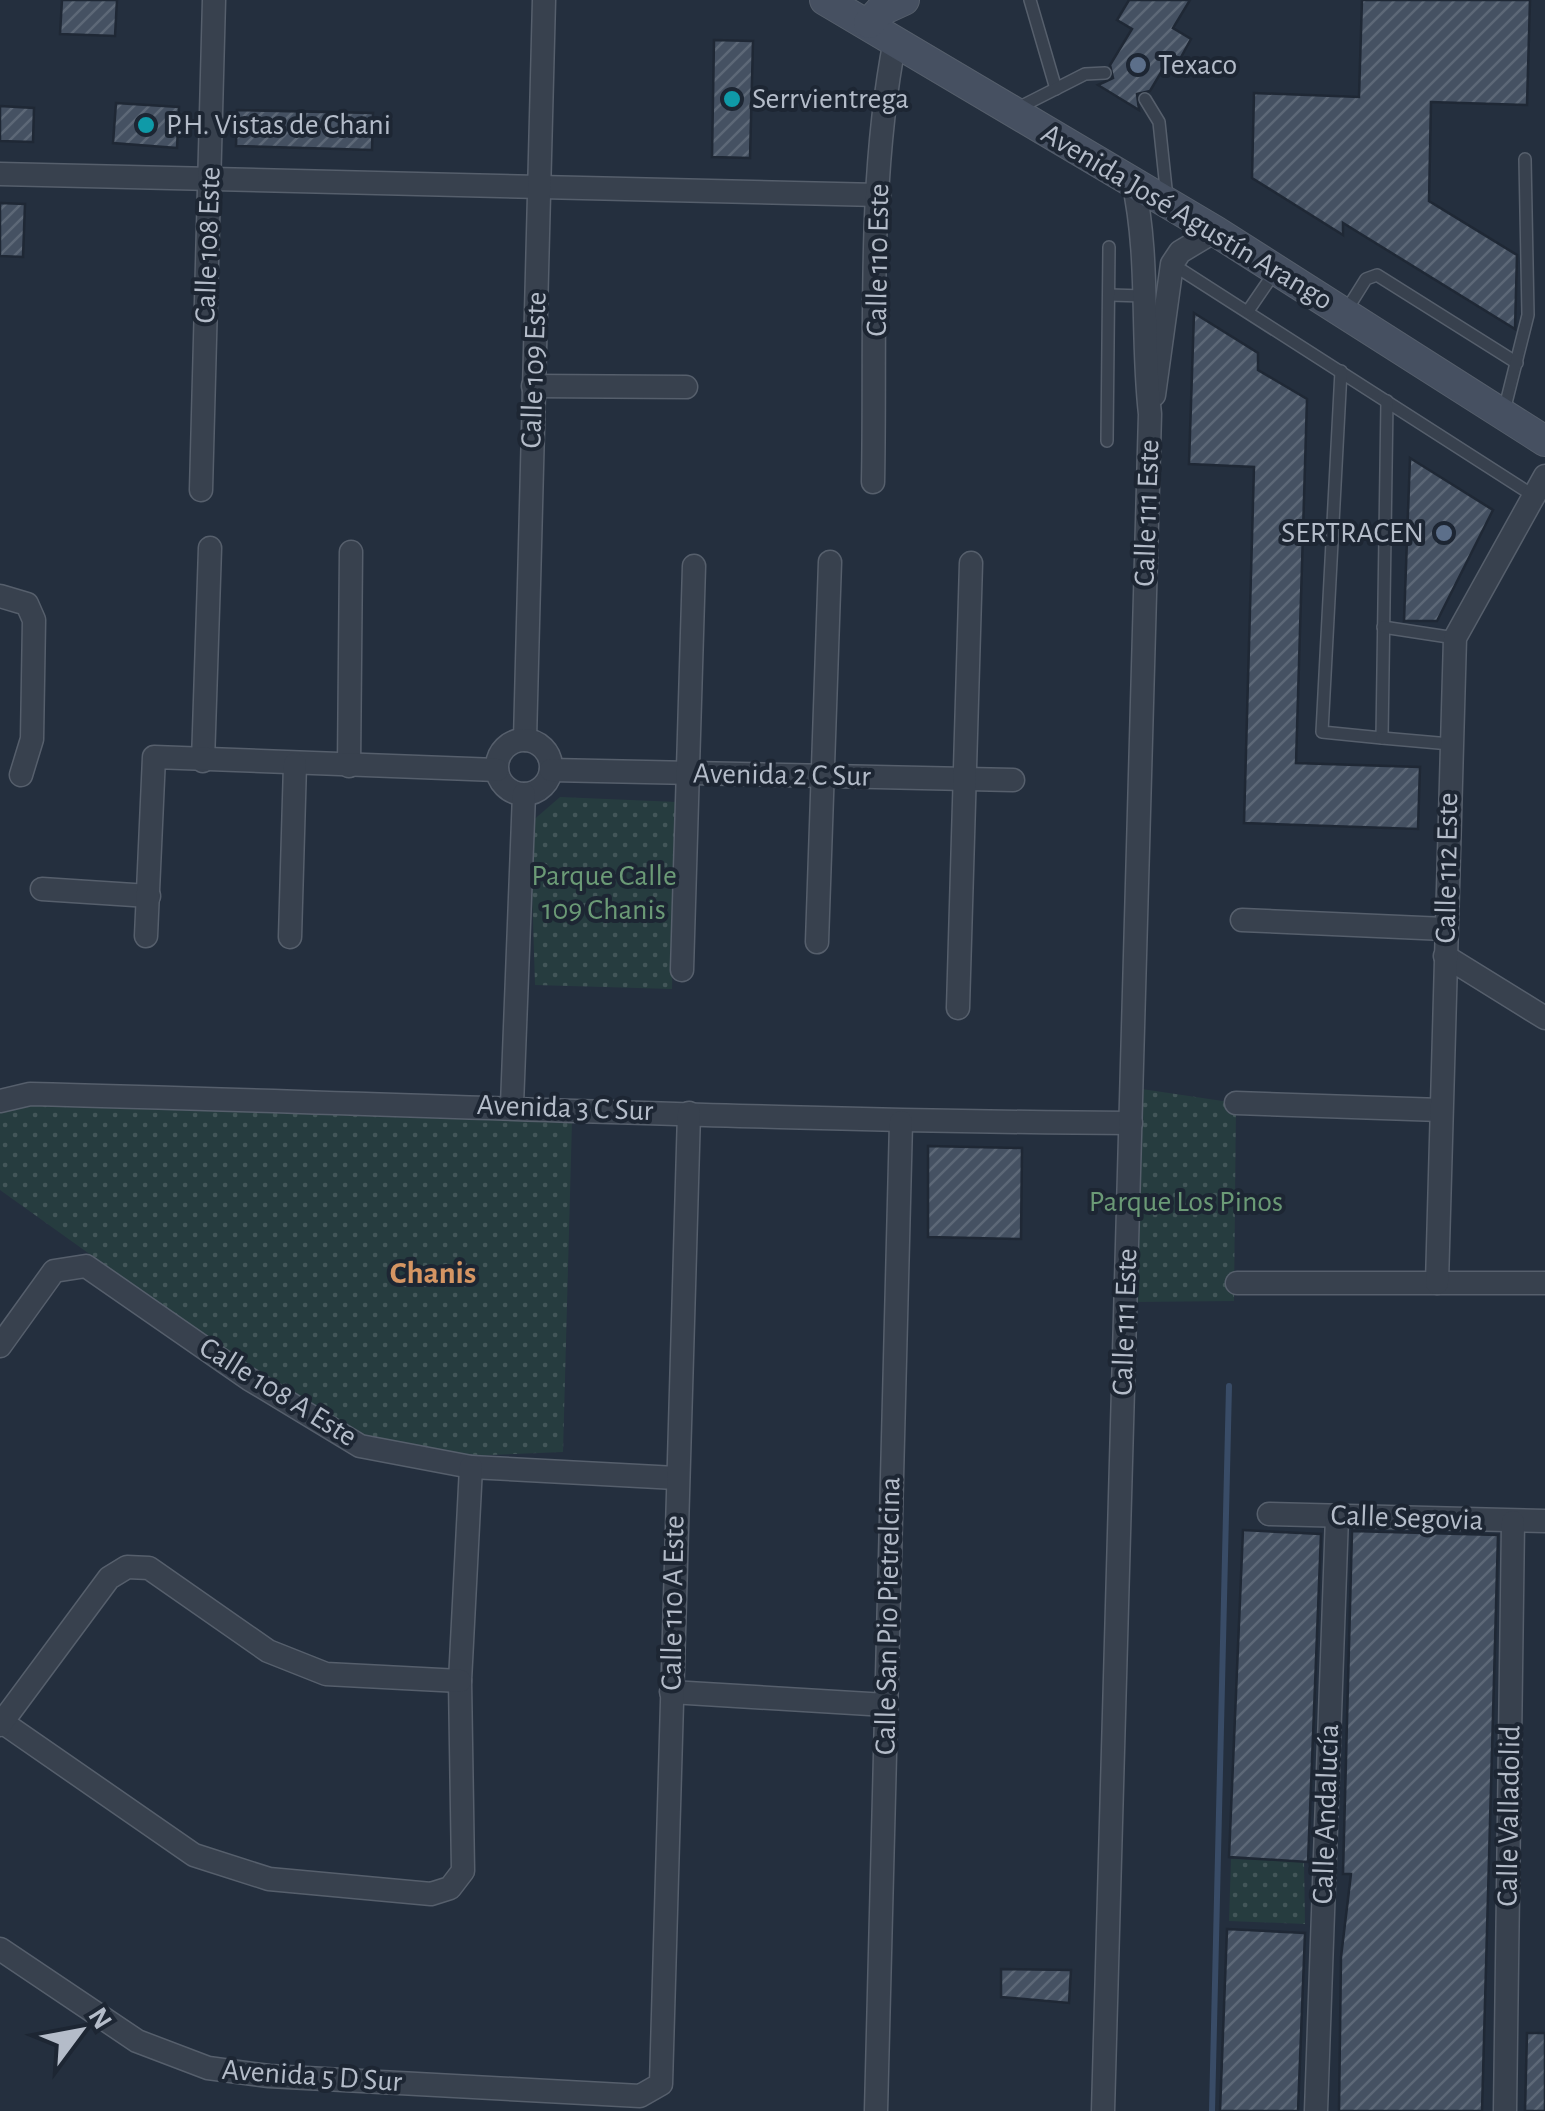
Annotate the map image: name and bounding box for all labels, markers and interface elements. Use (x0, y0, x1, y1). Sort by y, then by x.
place label: Texaco (1158, 50, 1237, 80)
marker: Texaco (1127, 54, 1149, 76)
place label: Serrvientrega (752, 84, 909, 114)
marker: Serrvientrega (721, 88, 743, 110)
place label: P.H. Vistas de Chani (166, 110, 391, 140)
marker: P.H. Vistas de Chani (135, 114, 157, 136)
street label: Avenida José Agustín Arango (1036, 118, 1338, 316)
street label: Calle 108 Este (190, 166, 226, 324)
street label: Calle 110 Este (862, 183, 894, 337)
street label: Calle 109 Este (516, 291, 552, 449)
street label: Calle 111 Este (1129, 439, 1165, 587)
place label: SERTRACEN (1281, 518, 1424, 548)
marker: SERTRACEN (1433, 522, 1455, 544)
street label: Avenida 2 C Sur (693, 758, 872, 792)
street label: Calle 112 Este (1431, 792, 1463, 944)
park label: Parque Calle 109 Chanis (531, 861, 677, 925)
street label: Avenida 3 C Sur (476, 1090, 654, 1126)
park label: Parque Los Pinos (1089, 1187, 1283, 1217)
street label: Calle 111 Este (1107, 1248, 1143, 1396)
district label: Chanis (390, 1257, 476, 1289)
street label: Calle 108 A Este (194, 1332, 362, 1452)
street label: Calle San Pio Pietrelcina (871, 1477, 905, 1755)
street label: Calle Segovia (1330, 1500, 1484, 1536)
street label: Calle 110 A Este (656, 1515, 690, 1691)
street label: Calle Andalucía (1308, 1723, 1344, 1905)
street label: Calle Valladolid (1492, 1725, 1526, 1907)
north arrow (30, 1981, 130, 2081)
text: N (82, 2003, 117, 2034)
street label: Avenida 5 D Sur (221, 2055, 403, 2097)

